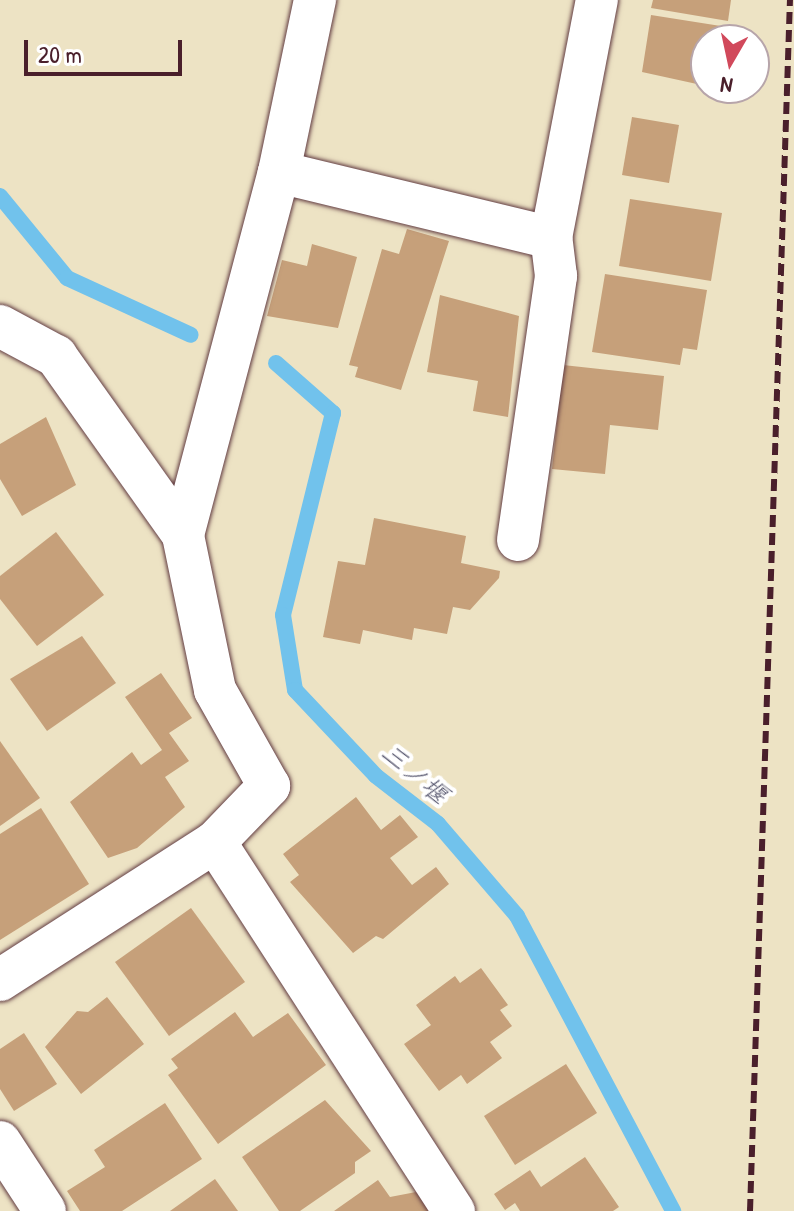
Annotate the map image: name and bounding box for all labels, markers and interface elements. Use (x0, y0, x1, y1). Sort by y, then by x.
scale bar (28, 24, 186, 74)
north arrow (690, 24, 770, 104)
text: 20 m (38, 38, 82, 70)
text: N (718, 70, 735, 101)
water label: 三ノ堰 (375, 736, 455, 810)

